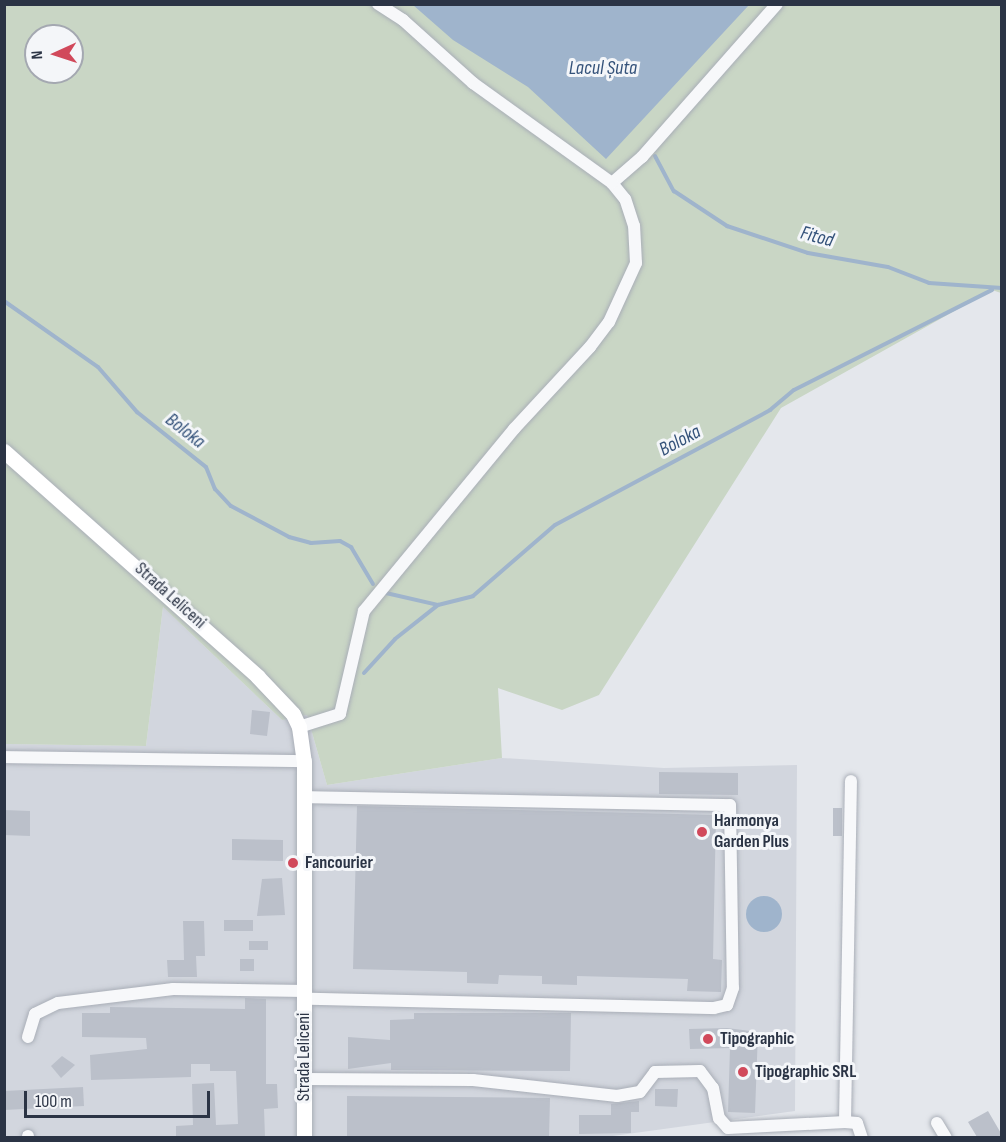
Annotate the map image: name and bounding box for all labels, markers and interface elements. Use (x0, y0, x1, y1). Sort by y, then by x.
north arrow (24, 24, 84, 84)
text: N (28, 50, 47, 60)
water label: Lacul Șuta (569, 56, 637, 80)
water label: Fitod (798, 221, 836, 253)
water label: Boloka (160, 408, 210, 454)
water label: Boloka (655, 420, 705, 462)
street label: Strada Leliceni (130, 558, 210, 634)
place label: Harmonya Garden Plus (714, 811, 789, 854)
marker: Harmonya Garden Plus (695, 825, 709, 839)
place label: Fancourier (305, 852, 373, 874)
marker: Fancourier (286, 856, 300, 870)
street label: Strada Leliceni (293, 1013, 315, 1101)
place label: Tipographic (720, 1028, 794, 1050)
marker: Tipographic (701, 1032, 715, 1046)
place label: Tipographic SRL (755, 1061, 856, 1083)
marker: Tipographic SRL (736, 1065, 750, 1079)
scale bar (27, 1079, 213, 1117)
text: 100 m (35, 1091, 72, 1112)

